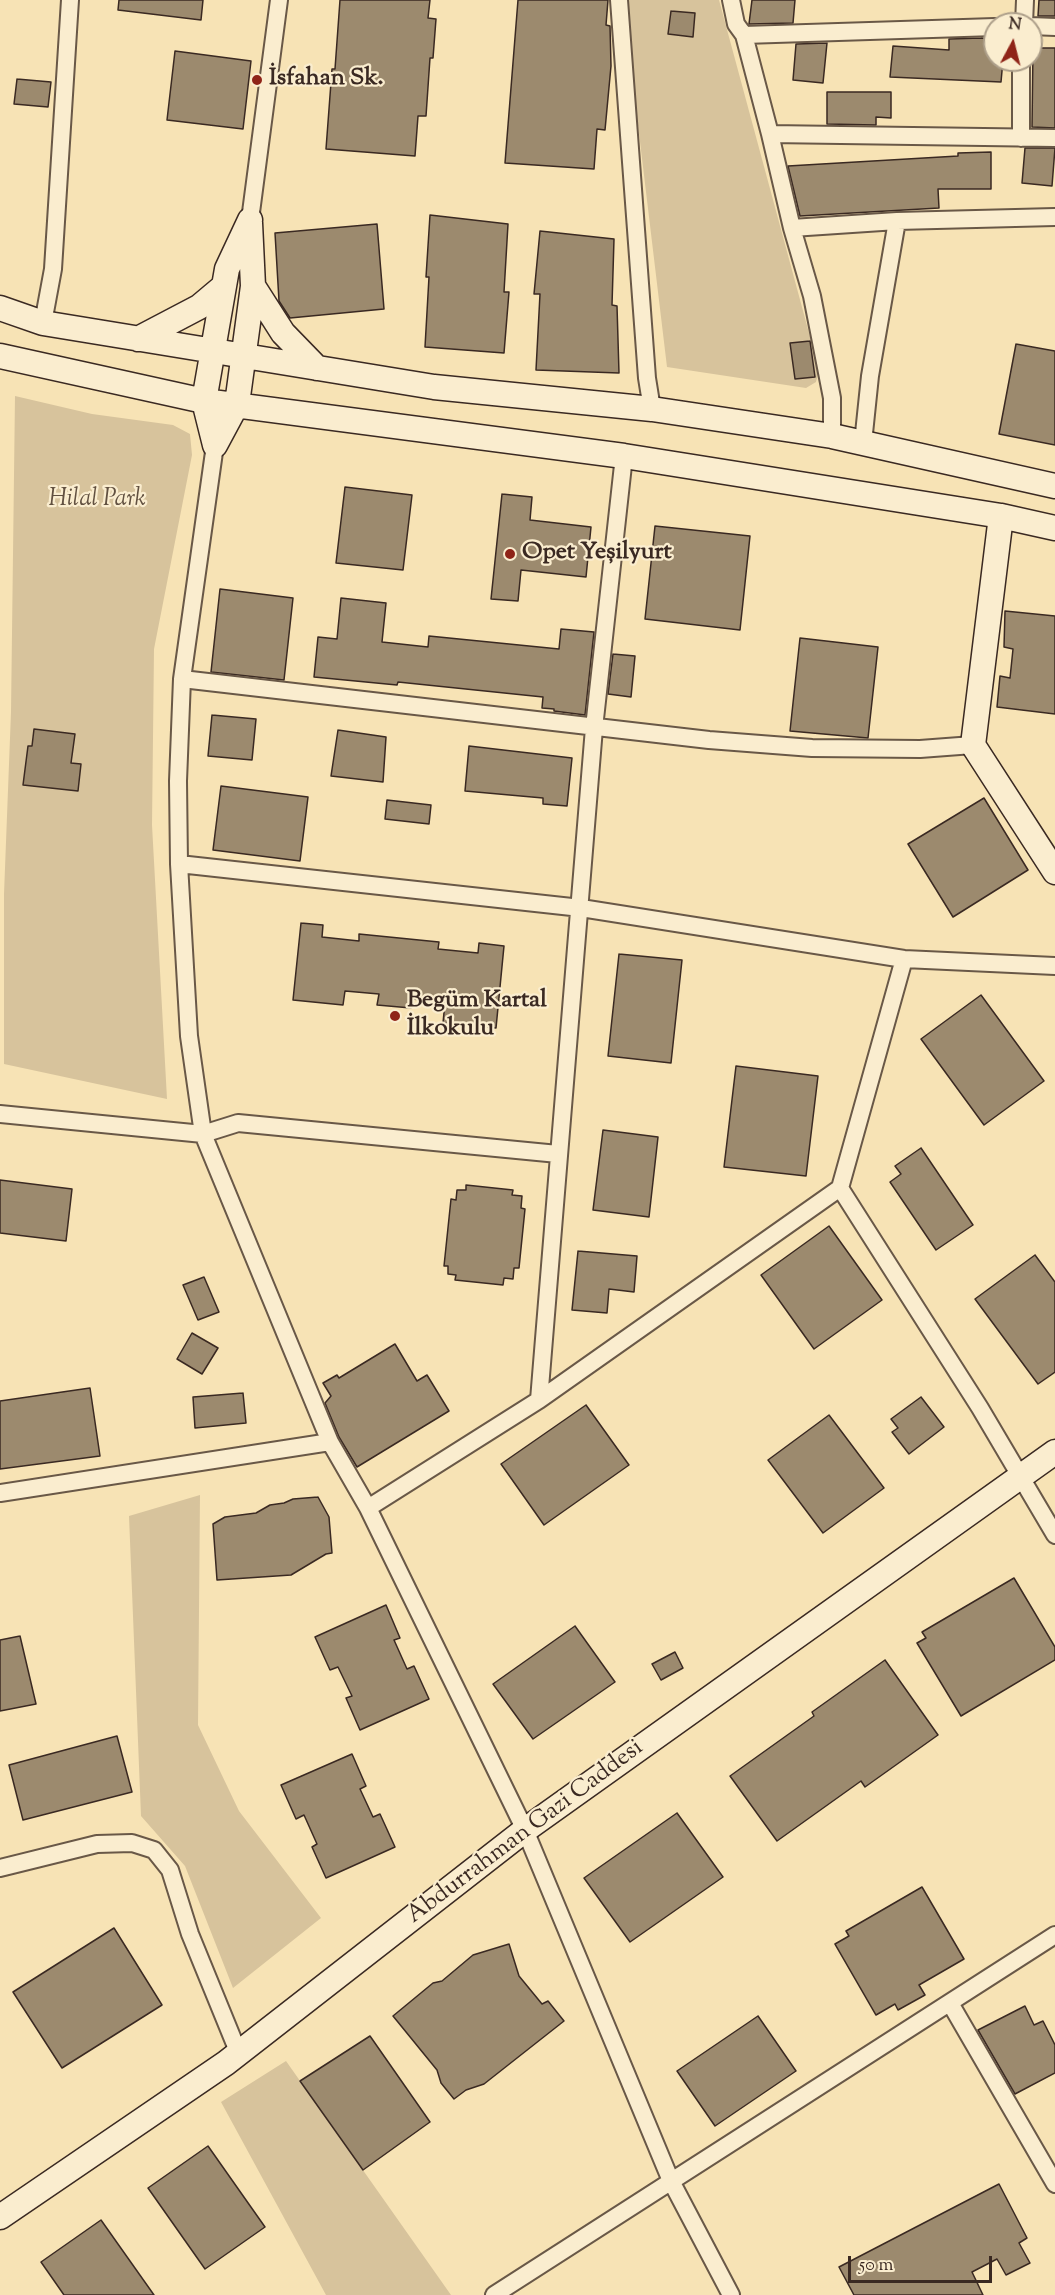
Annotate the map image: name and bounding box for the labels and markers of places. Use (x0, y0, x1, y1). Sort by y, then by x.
place label: İsfahan Sk. (269, 66, 384, 94)
marker: İsfahan Sk. (250, 73, 264, 87)
place label: Opet Yeşilyurt (522, 540, 672, 568)
marker: Opet Yeşilyurt (503, 547, 517, 561)
place label: Begüm Kartal İlkokulu (407, 988, 547, 1044)
marker: Begüm Kartal İlkokulu (388, 1009, 402, 1023)

